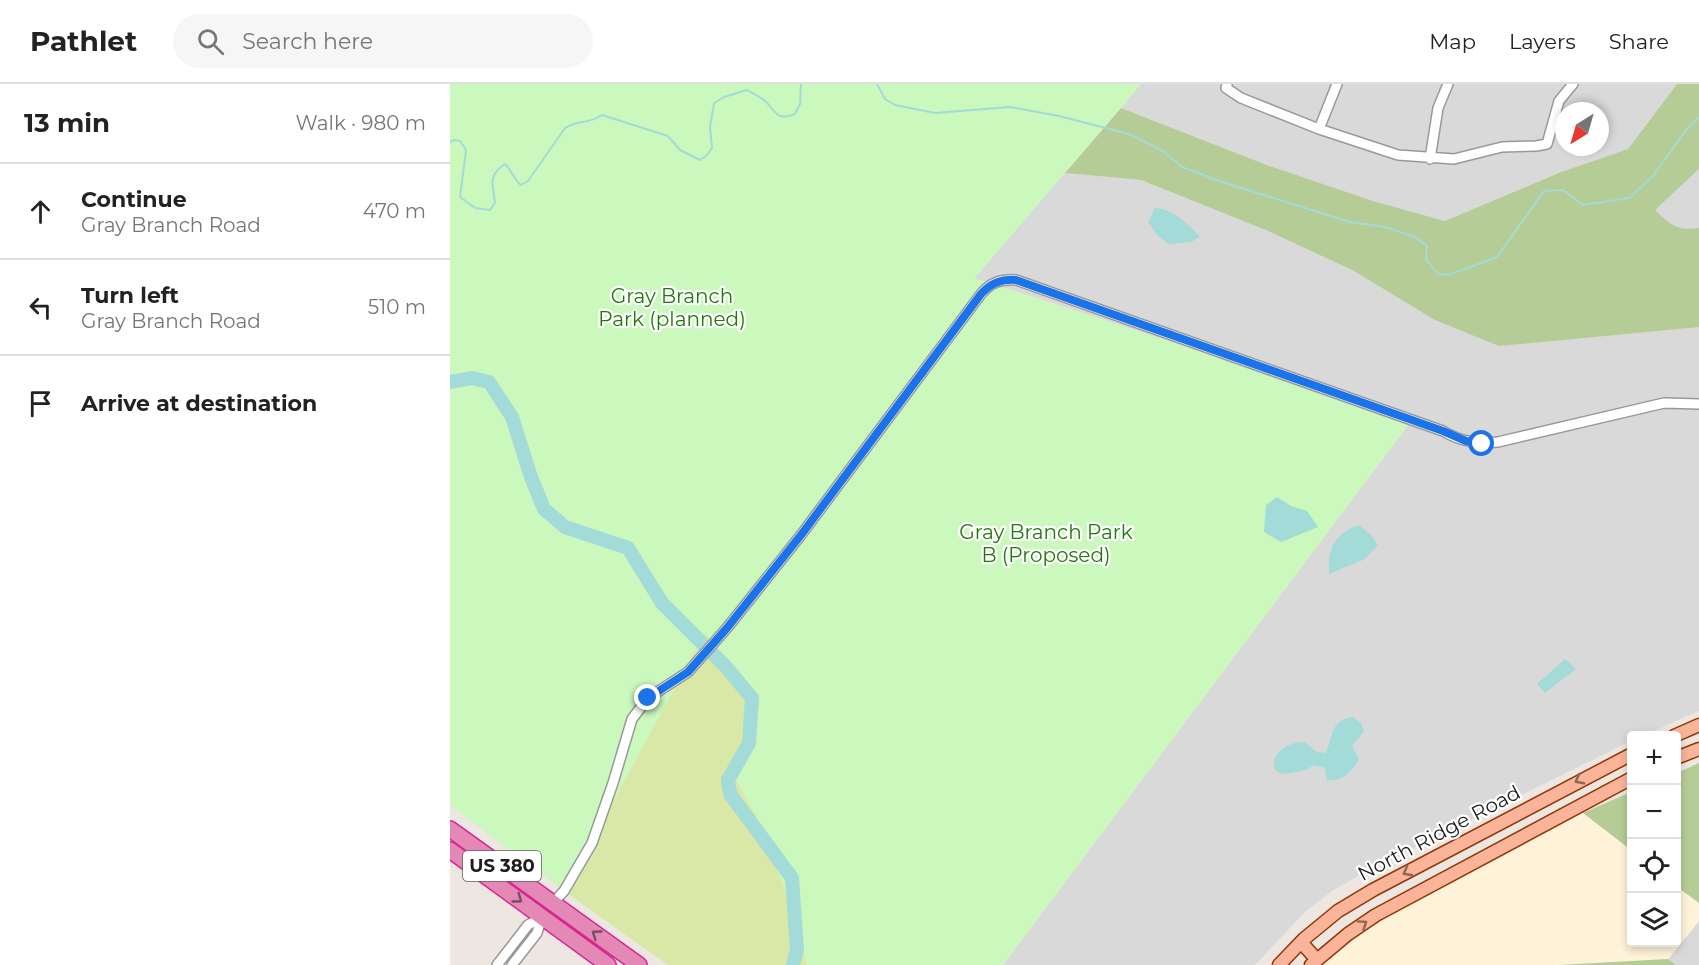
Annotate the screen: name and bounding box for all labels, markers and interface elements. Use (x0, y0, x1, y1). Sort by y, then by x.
search box (173, 14, 593, 68)
text: Pathlet (30, 24, 137, 58)
icon: search (194, 25, 227, 58)
text: Search here (242, 28, 373, 55)
text: Map (1429, 29, 1476, 54)
text: Layers (1509, 29, 1576, 54)
text: Share (1609, 29, 1669, 54)
north arrow (1555, 102, 1609, 156)
text: 13 min (24, 107, 110, 139)
text: Walk · 980 m (296, 111, 426, 135)
text: Continue (81, 186, 187, 213)
icon: ahead (24, 195, 57, 228)
text: 470 m (363, 199, 426, 223)
text: Gray Branch Road (81, 213, 261, 237)
text: Turn left (81, 282, 179, 309)
park label: Gray Branch Park (planned) (598, 284, 746, 331)
icon: left (24, 291, 57, 324)
text: 510 m (368, 295, 426, 319)
text: Gray Branch Road (81, 309, 261, 333)
icon: arrive (24, 387, 57, 420)
text: Arrive at destination (81, 390, 317, 417)
route start (1468, 430, 1494, 456)
park label: Gray Branch Park B (Proposed) (959, 520, 1133, 567)
route end (634, 684, 660, 710)
map controls (1627, 731, 1681, 947)
button: + (1627, 731, 1681, 785)
one-way arrow (1575, 773, 1585, 784)
street label: North Ridge Road (1354, 780, 1524, 886)
button: − (1627, 785, 1681, 839)
button: locate (1627, 839, 1681, 893)
road number: US 380 (463, 851, 541, 881)
one-way arrow (1403, 865, 1413, 876)
one-way arrow (511, 892, 522, 903)
button: layers (1627, 893, 1681, 947)
one-way arrow (1356, 920, 1367, 931)
one-way arrow (592, 930, 603, 941)

